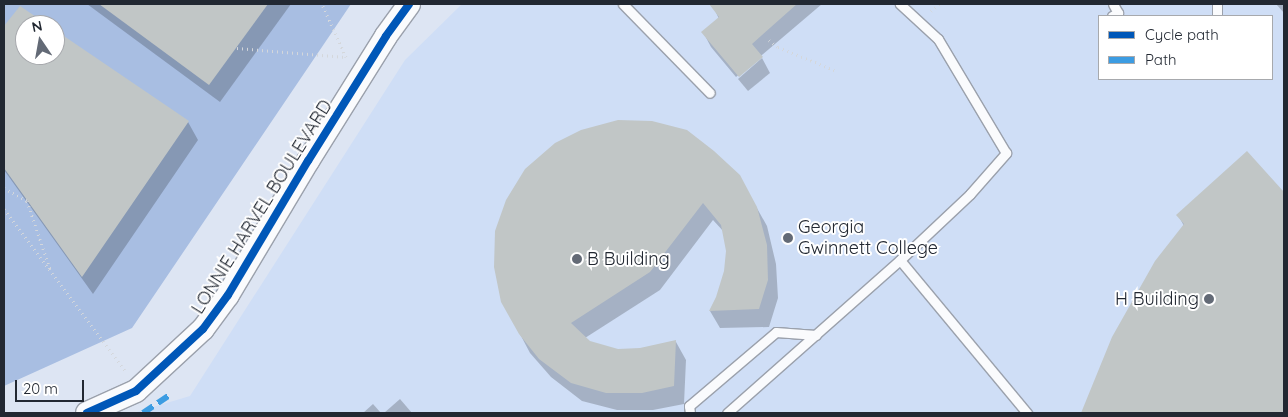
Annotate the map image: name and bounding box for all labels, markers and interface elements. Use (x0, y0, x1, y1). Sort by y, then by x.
north arrow (15, 15, 65, 65)
legend (1098, 15, 1273, 80)
text: N (30, 16, 44, 36)
text: Cycle path (1145, 25, 1219, 44)
text: Path (1145, 50, 1177, 69)
street label: LONNIE HARVEL BOULEVARD (187, 96, 337, 318)
place label: Georgia Gwinnett College (798, 217, 938, 260)
marker: Georgia Gwinnett College (782, 232, 794, 244)
place label: B Building (587, 248, 670, 270)
marker: B Building (571, 253, 583, 265)
place label: H Building (1115, 288, 1199, 310)
marker: H Building (1203, 293, 1215, 305)
scale bar (18, 370, 86, 402)
text: 20 m (23, 379, 58, 398)

